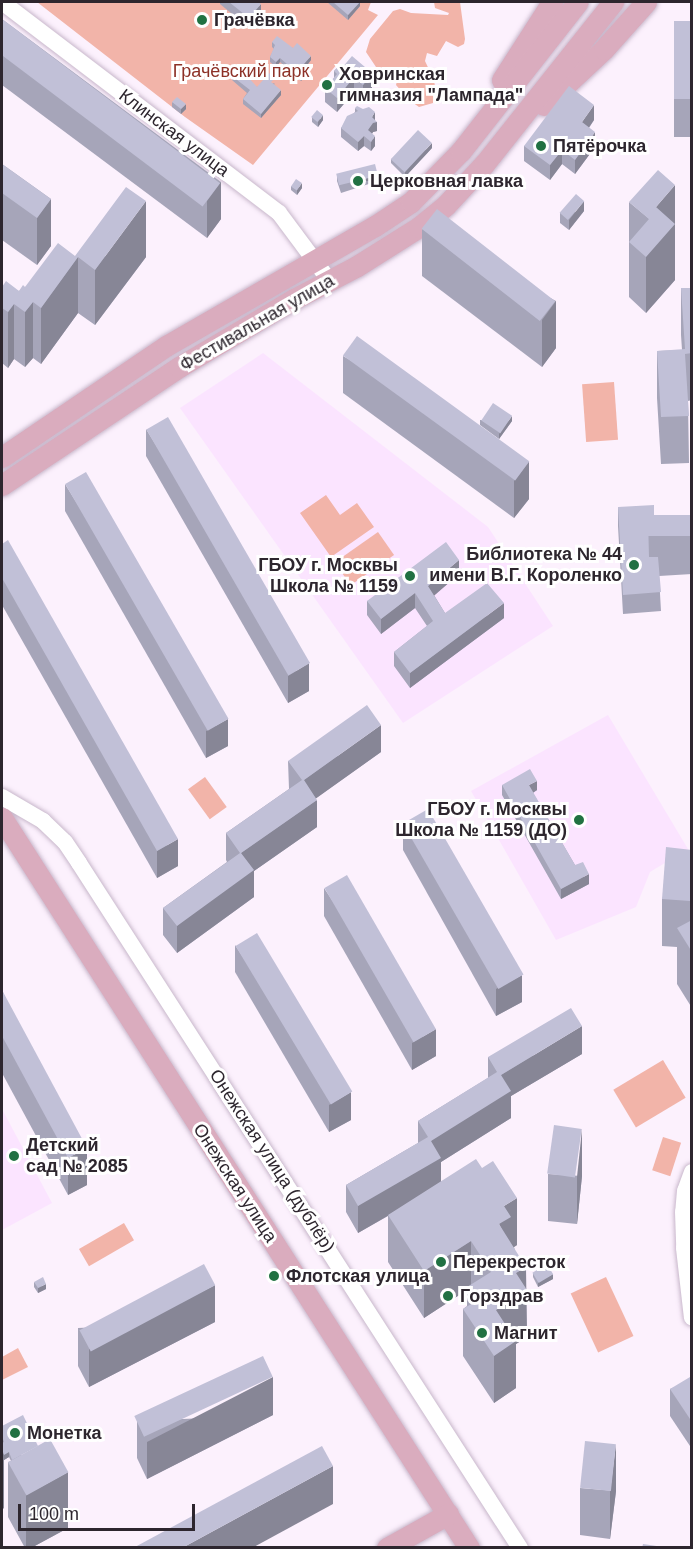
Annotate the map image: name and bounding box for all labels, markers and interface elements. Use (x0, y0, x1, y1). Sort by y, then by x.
place label: Грачёвка (214, 9, 295, 31)
marker: Грачёвка (195, 13, 209, 27)
park label: Грачёвский парк (173, 60, 309, 82)
place label: Ховринская гимназия "Лампада" (339, 64, 523, 106)
marker: Ховринская гимназия "Лампада" (320, 78, 334, 92)
street label: Клинская улица (115, 85, 233, 181)
place label: Пятёрочка (553, 135, 646, 157)
marker: Пятёрочка (534, 139, 548, 153)
place label: Церковная лавка (370, 170, 523, 192)
marker: Церковная лавка (351, 174, 365, 188)
street label: Фестивальная улица (176, 270, 338, 376)
place label: Библиотека № 44 имени В.Г. Короленко (429, 544, 622, 586)
place label: ГБОУ г. Москвы Школа № 1159 (258, 555, 398, 598)
marker: Библиотека № 44 имени В.Г. Короленко (627, 558, 641, 572)
marker: ГБОУ г. Москвы Школа № 1159 (403, 569, 417, 583)
place label: ГБОУ г. Москвы Школа № 1159 (ДО) (395, 799, 567, 842)
marker: ГБОУ г. Москвы Школа № 1159 (ДО) (572, 813, 586, 827)
street label: Онежская улица (дублёр) (205, 1065, 339, 1257)
street label: Онежская улица (189, 1120, 281, 1246)
place label: Детский сад № 2085 (26, 1135, 128, 1178)
marker: Детский сад № 2085 (7, 1149, 21, 1163)
place label: Перекресток (453, 1251, 565, 1273)
marker: Перекресток (434, 1255, 448, 1269)
place label: Флотская улица (286, 1265, 429, 1287)
marker: Флотская улица (267, 1269, 281, 1283)
place label: Горздрав (460, 1285, 544, 1307)
marker: Горздрав (441, 1289, 455, 1303)
place label: Магнит (494, 1322, 557, 1344)
marker: Магнит (475, 1326, 489, 1340)
place label: Монетка (27, 1422, 101, 1444)
marker: Монетка (8, 1426, 22, 1440)
scale bar (21, 1492, 198, 1530)
text: 100 m (29, 1504, 79, 1524)

